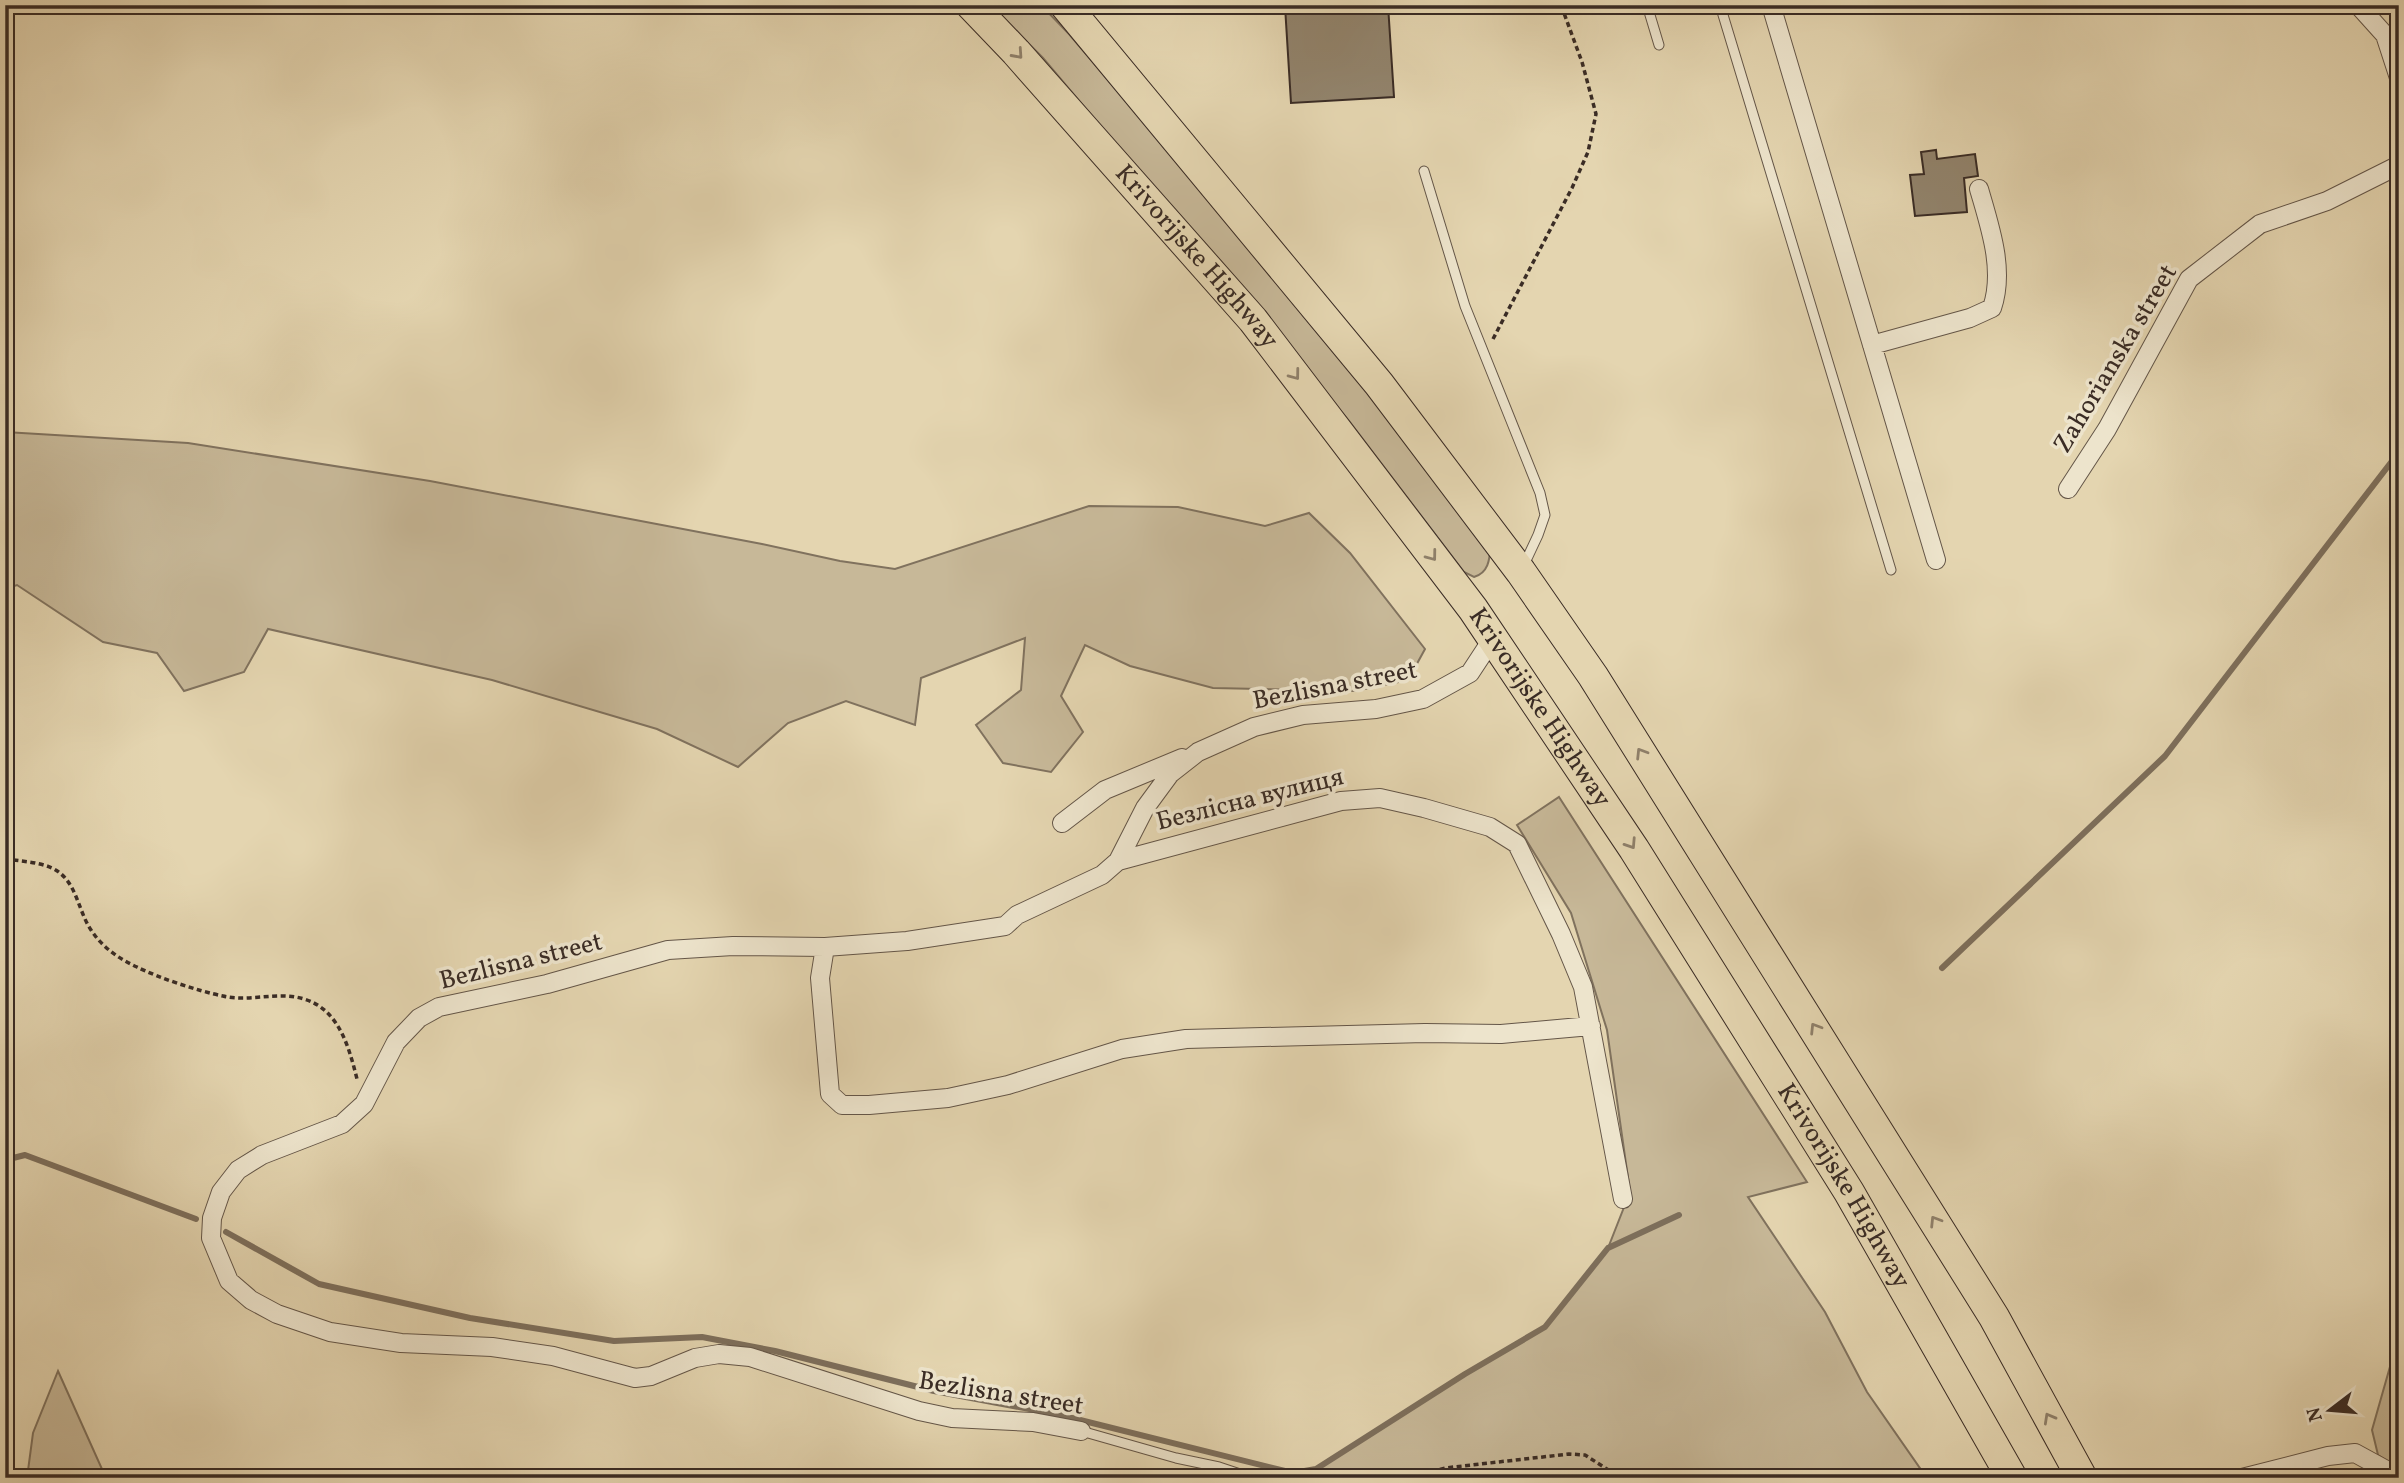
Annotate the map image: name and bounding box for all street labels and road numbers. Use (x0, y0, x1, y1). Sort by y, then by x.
street label: Krivorijske Highway (1106, 157, 1287, 356)
street label: Zahorianska street (2045, 258, 2187, 460)
street label: Krivorijske Highway (1459, 601, 1619, 815)
street label: Bezlisna street (1250, 652, 1420, 720)
street label: Безлісна вулиця (1152, 759, 1348, 841)
street label: Bezlisna street (436, 924, 606, 1000)
street label: Krivorijske Highway (1768, 1077, 1919, 1296)
street label: Bezlisna street (916, 1363, 1086, 1425)

